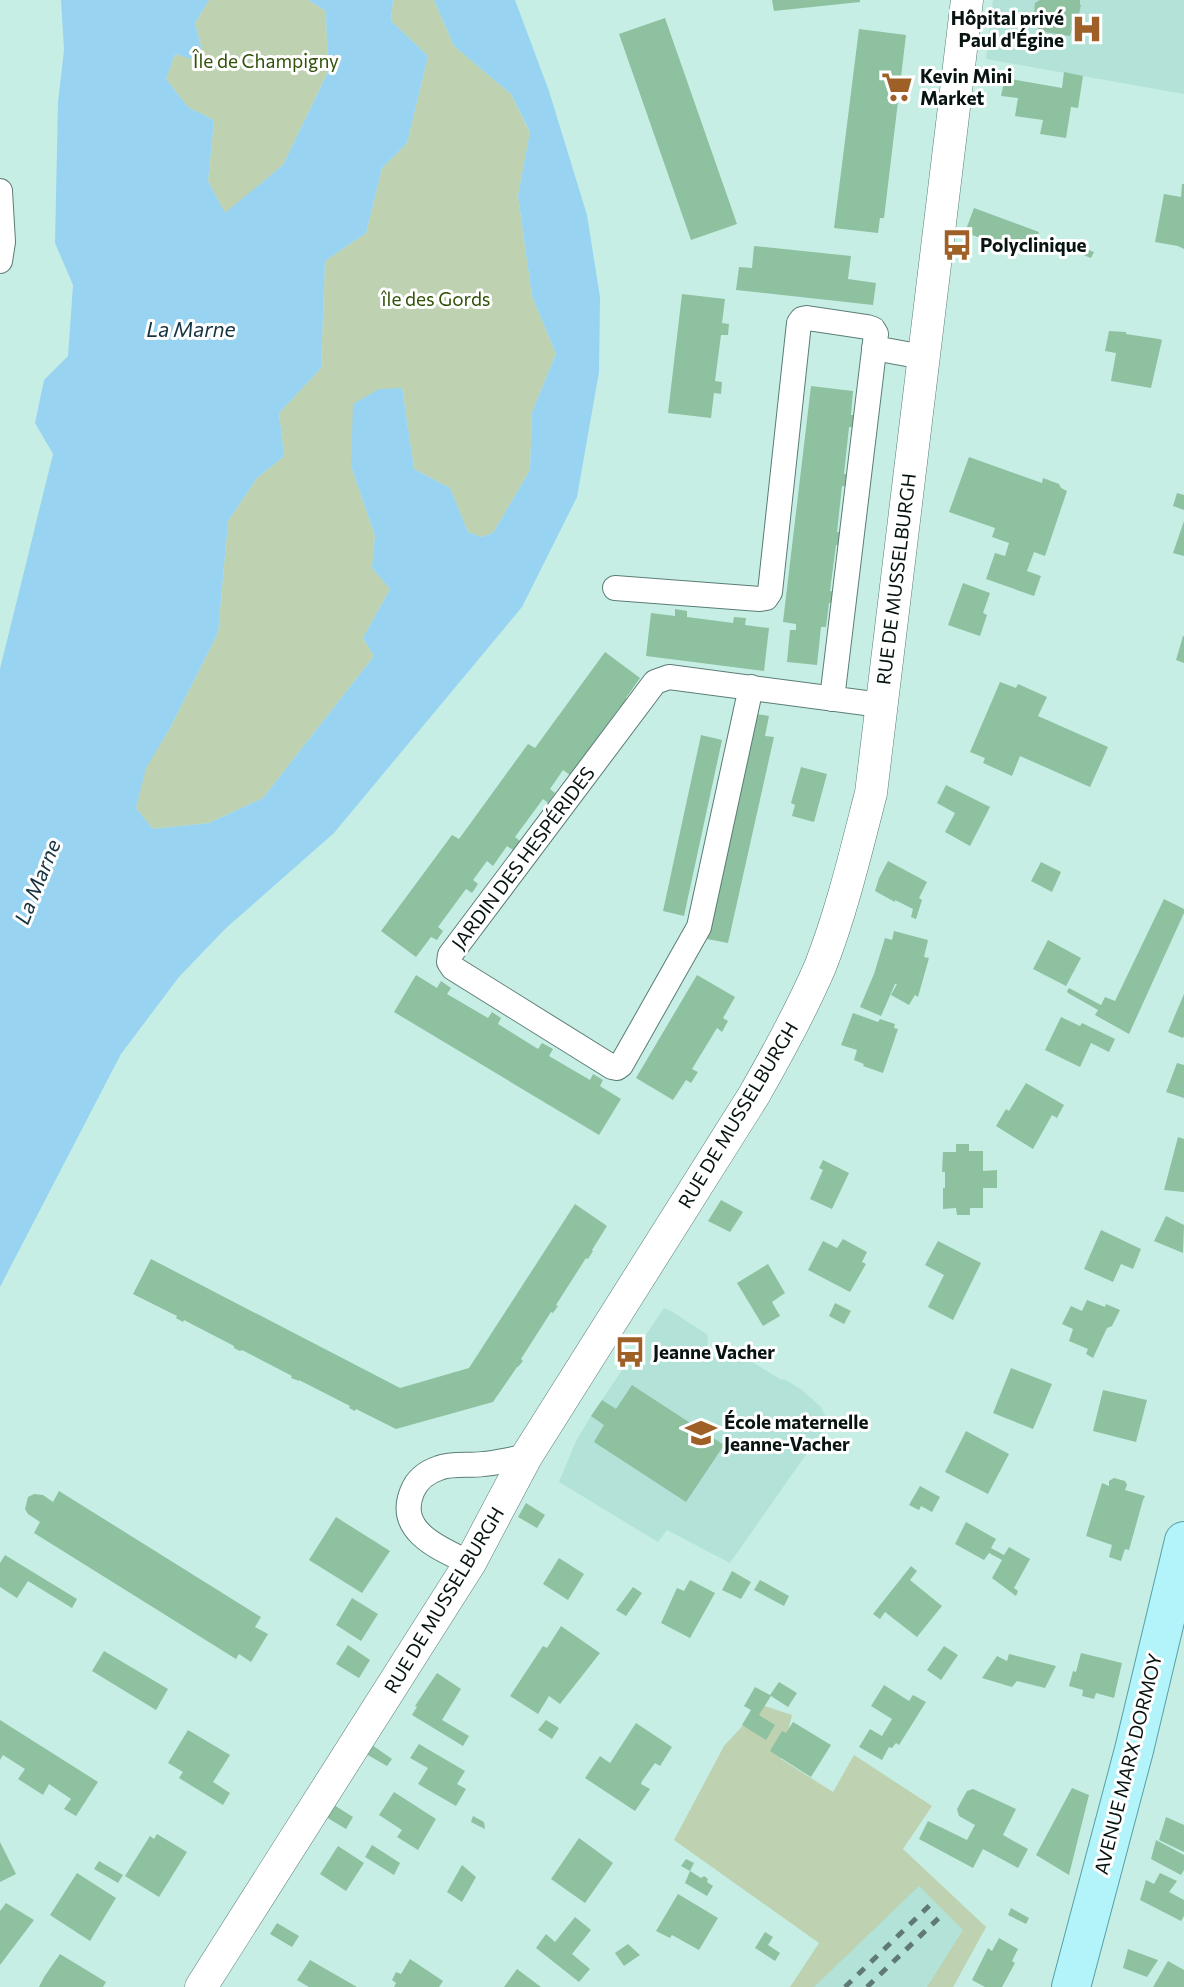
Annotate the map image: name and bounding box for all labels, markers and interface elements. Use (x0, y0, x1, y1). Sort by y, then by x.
place label: Hôpital privé Paul d'Égine (951, 6, 1064, 51)
hospital icon: Hôpital privé Paul d'Égine (1070, 12, 1104, 46)
park label: Île de Champigny (192, 49, 339, 72)
place label: Kevin Mini Market (920, 64, 1012, 109)
supermarket icon: Kevin Mini Market (880, 70, 914, 104)
bus stop icon: Polyclinique (940, 228, 974, 262)
place label: Polyclinique (980, 233, 1087, 256)
park label: île des Gords (380, 287, 491, 310)
water label: La Marne (146, 316, 236, 341)
street label: RUE DE MUSSELBURGH (871, 472, 920, 686)
street label: JARDIN DES HESPÉRIDES (446, 762, 599, 954)
water label: La Marne (8, 835, 65, 928)
street label: RUE DE MUSSELBURGH (673, 1017, 802, 1212)
bus stop icon: Jeanne Vacher (613, 1335, 647, 1369)
place label: Jeanne Vacher (653, 1340, 775, 1363)
place label: École maternelle Jeanne-Vacher (724, 1410, 868, 1455)
school or university icon: École maternelle Jeanne-Vacher (684, 1416, 718, 1450)
street label: RUE DE MUSSELBURGH (379, 1502, 508, 1697)
street label: AVENUE MARX DORMOY (1089, 1651, 1166, 1877)

